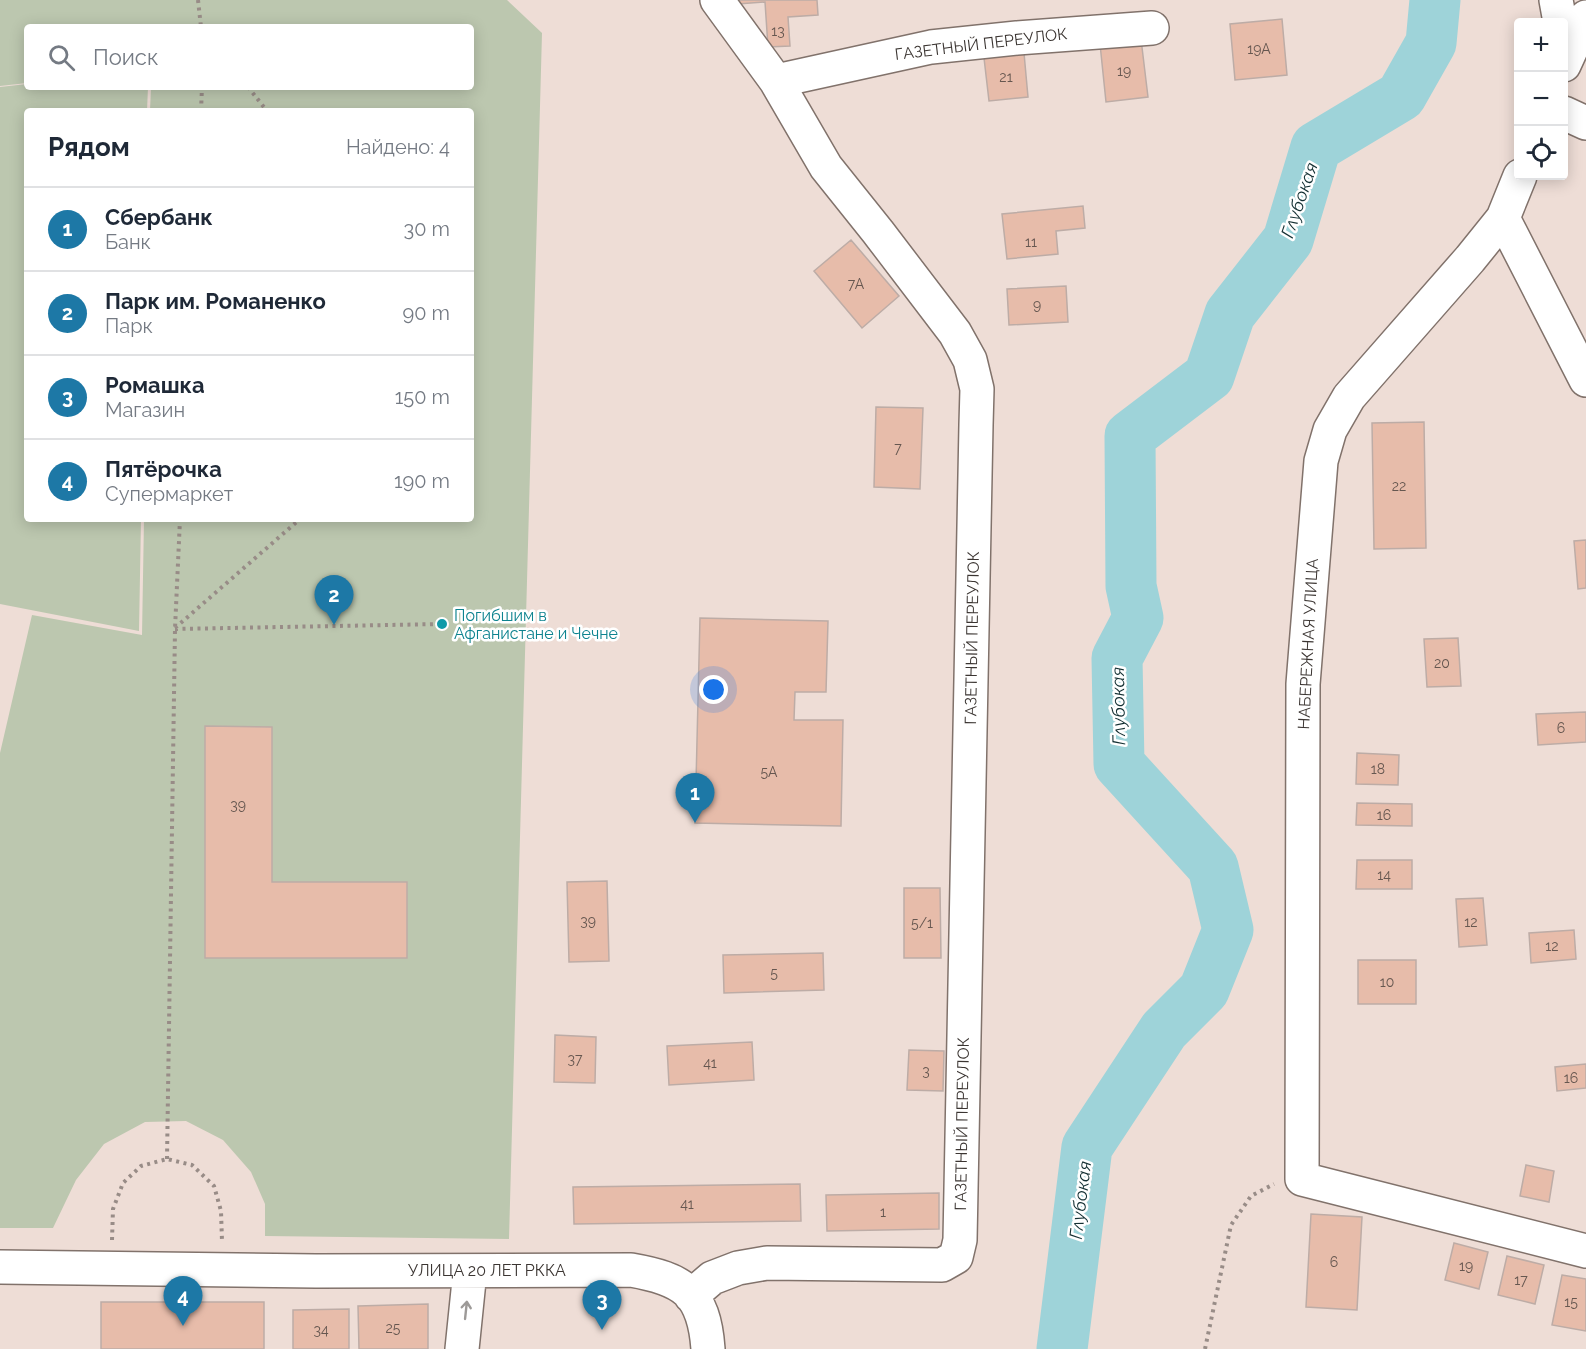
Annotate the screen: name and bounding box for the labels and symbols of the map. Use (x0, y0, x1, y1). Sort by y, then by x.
house number: 13 (771, 23, 785, 39)
street label: ГАЗЕТНЫЙ ПЕРЕУЛОК (894, 24, 1068, 64)
house number: 19А (1247, 41, 1271, 57)
house number: 19 (1117, 63, 1131, 79)
house number: 21 (999, 69, 1013, 85)
water label: Глубокая (1276, 159, 1322, 240)
house number: 11 (1025, 234, 1037, 250)
house number: 7А (848, 276, 865, 292)
house number: 9 (1033, 297, 1041, 313)
house number: 7 (894, 440, 902, 456)
house number: 22 (1392, 478, 1406, 494)
street label: ГАЗЕТНЫЙ ПЕРЕУЛОК (961, 551, 983, 725)
street label: НАБЕРЕЖНАЯ УЛИЦА (1294, 558, 1322, 730)
pin: 2 (314, 576, 354, 625)
place label: Погибшим в Афганистане и Чечне (454, 606, 618, 643)
marker: Погибшим в Афганистане и Чечне (435, 617, 449, 631)
house number: 20 (1434, 655, 1450, 671)
water label: Глубокая (1107, 666, 1129, 745)
your location (699, 675, 728, 704)
house number: 6 (1557, 720, 1565, 736)
house number: 18 (1371, 761, 1385, 777)
house number: 5А (760, 764, 778, 780)
pin: 1 (676, 774, 714, 823)
house number: 39 (230, 797, 246, 813)
house number: 16 (1377, 807, 1391, 823)
house number: 14 (1377, 867, 1391, 883)
house number: 39 (580, 913, 596, 929)
house number: 12 (1464, 914, 1478, 930)
house number: 5/1 (911, 915, 933, 931)
house number: 12 (1545, 938, 1559, 954)
house number: 5 (770, 965, 778, 981)
house number: 10 (1380, 974, 1394, 990)
street label: ГАЗЕТНЫЙ ПЕРЕУЛОК (951, 1037, 973, 1211)
house number: 37 (568, 1051, 583, 1067)
house number: 41 (703, 1055, 717, 1071)
house number: 3 (922, 1063, 930, 1079)
house number: 16 (1564, 1070, 1578, 1086)
water label: Глубокая (1065, 1160, 1095, 1240)
house number: 41 (680, 1196, 694, 1212)
house number: 1 (880, 1204, 886, 1220)
house number: 6 (1330, 1254, 1338, 1270)
house number: 19 (1459, 1258, 1473, 1274)
street label: УЛИЦА 20 ЛЕТ РККА (408, 1261, 566, 1280)
house number: 17 (1514, 1272, 1528, 1288)
pin: 4 (164, 1276, 202, 1326)
pin: 3 (582, 1280, 622, 1330)
house number: 15 (1564, 1294, 1578, 1310)
one-way arrow (461, 1300, 472, 1320)
house number: 25 (386, 1320, 401, 1336)
house number: 34 (313, 1322, 329, 1338)

